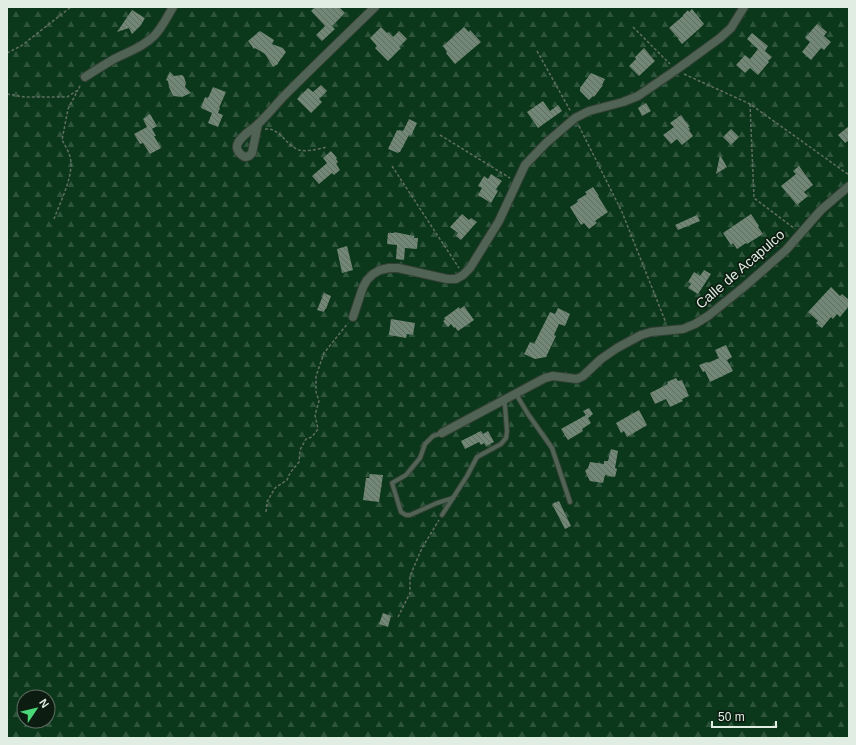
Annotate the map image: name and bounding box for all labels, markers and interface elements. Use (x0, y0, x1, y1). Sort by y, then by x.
street label: Calle de Acapulco (692, 226, 788, 312)
north arrow (16, 689, 56, 729)
text: N (37, 697, 51, 710)
scale bar (712, 703, 776, 729)
text: 50 m (718, 710, 745, 724)

